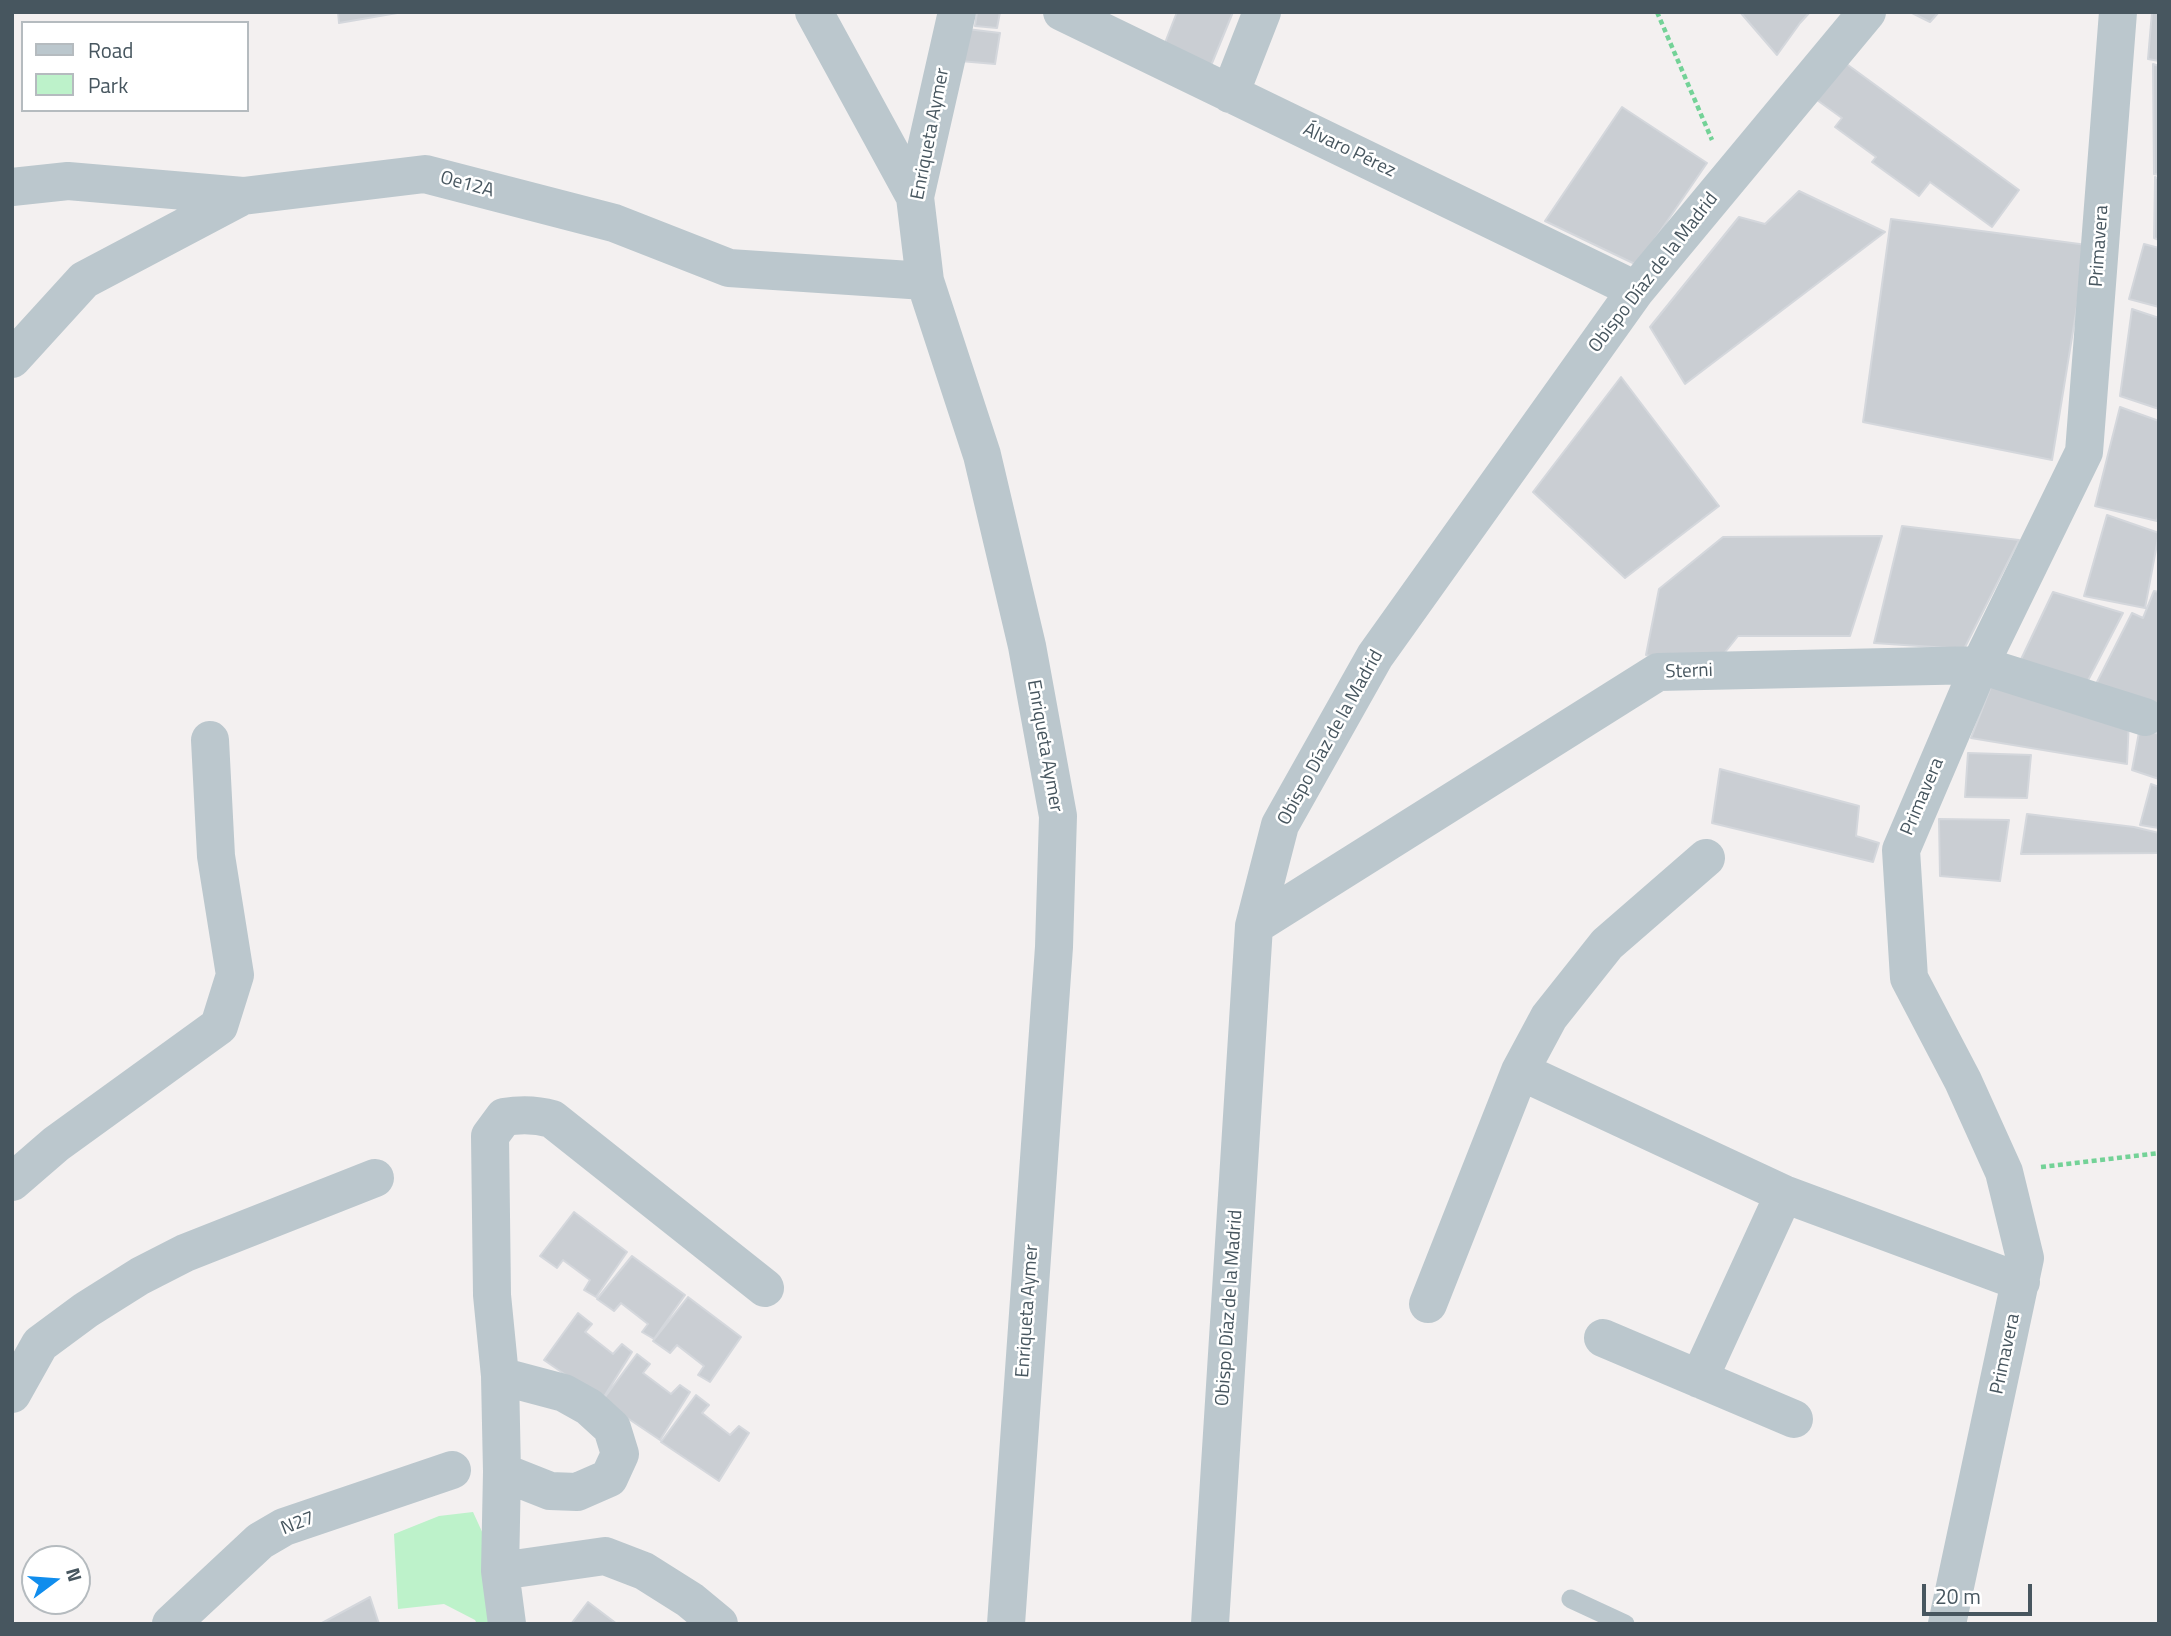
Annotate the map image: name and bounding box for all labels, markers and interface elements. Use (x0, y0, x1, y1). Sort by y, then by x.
legend (21, 21, 248, 112)
text: Road (88, 34, 133, 66)
street label: Enriqueta Aymer (907, 66, 955, 202)
text: Park (88, 69, 128, 101)
street label: Álvaro Pérez (1299, 119, 1399, 183)
street label: Oe12A (438, 167, 496, 203)
street label: Obispo Díaz de la Madrid (1584, 188, 1724, 358)
street label: Primavera (2086, 204, 2114, 288)
street label: Obispo Díaz de la Madrid (1273, 646, 1389, 830)
street label: Sterni (1665, 660, 1713, 684)
street label: Enriqueta Aymer (1021, 678, 1067, 814)
street label: Primavera (1896, 755, 1950, 839)
street label: Obispo Díaz de la Madrid (1212, 1209, 1248, 1407)
street label: Enriqueta Aymer (1012, 1244, 1044, 1378)
street label: Primavera (1986, 1312, 2026, 1396)
street label: N27 (278, 1507, 318, 1541)
north arrow (21, 1545, 91, 1615)
text: N (59, 1564, 90, 1585)
scale bar (1926, 1570, 2036, 1614)
text: 20 m (1935, 1580, 1981, 1612)

